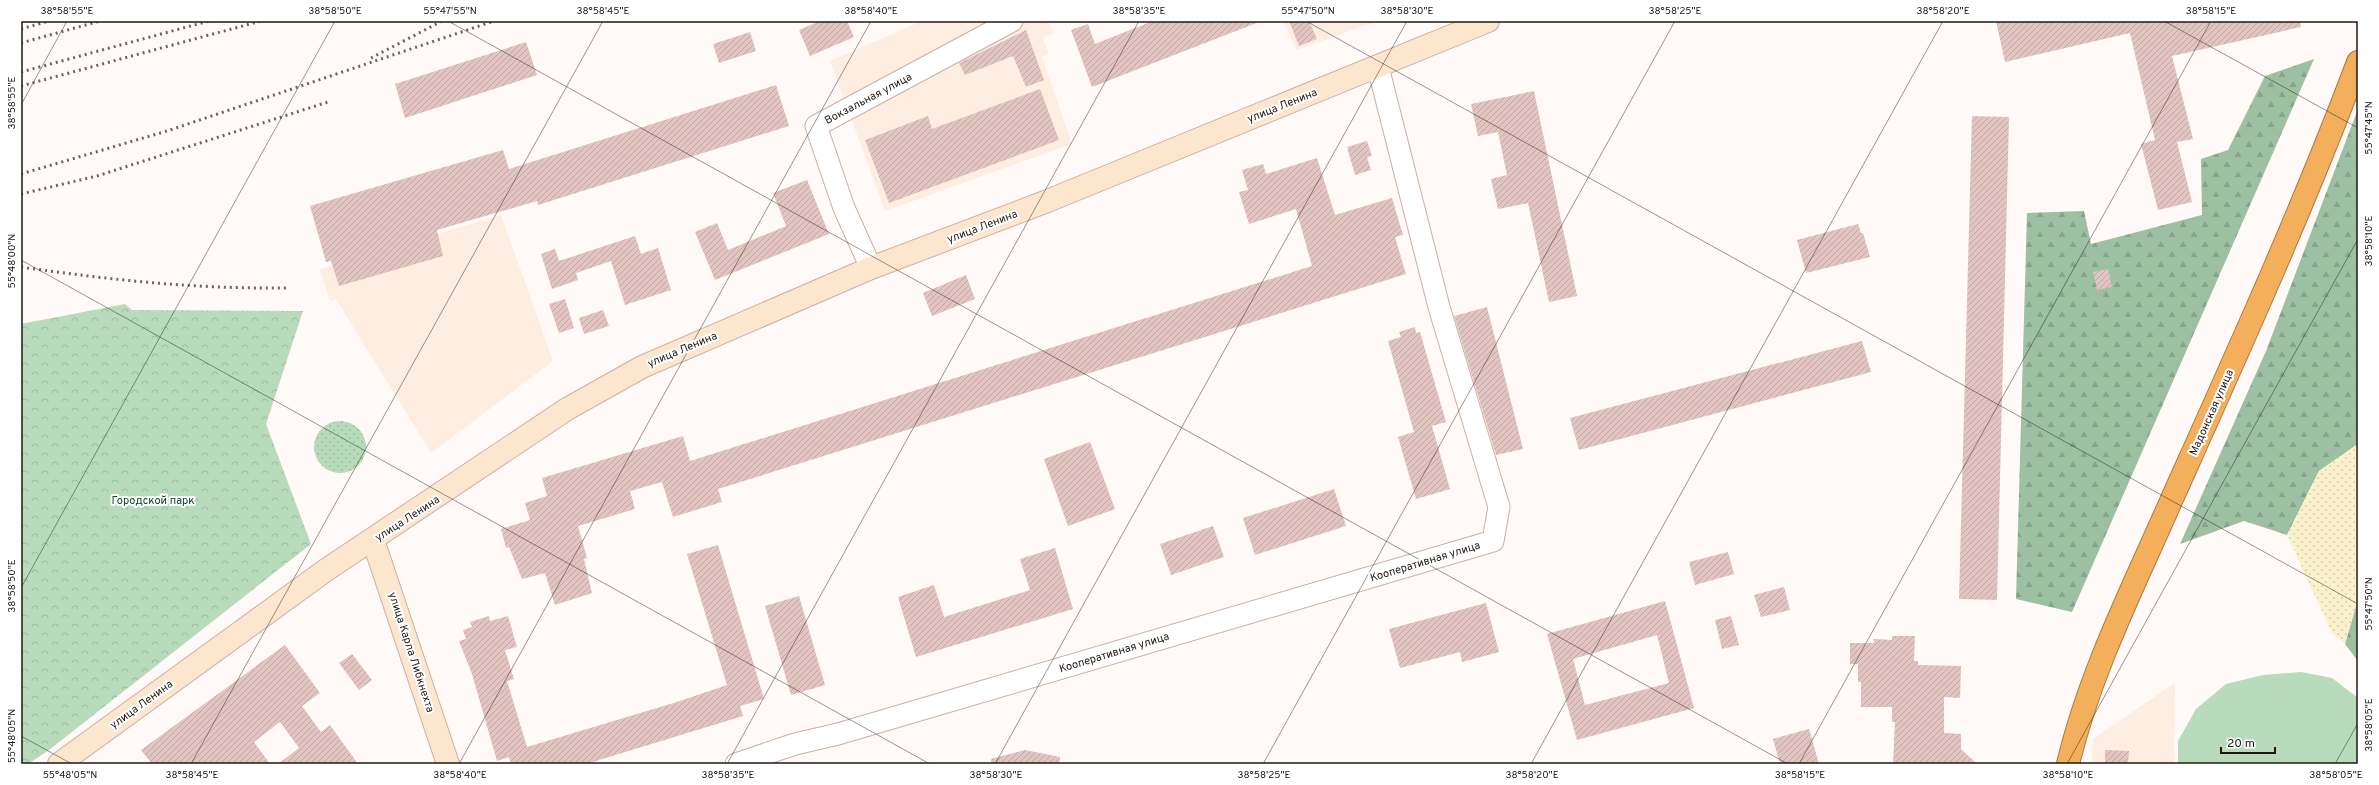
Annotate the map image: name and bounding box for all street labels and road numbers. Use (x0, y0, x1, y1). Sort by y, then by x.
street label: Вокзальная улица (822, 70, 915, 128)
street label: улица Ленина (1245, 85, 1320, 126)
street label: улица Ленина (945, 207, 1020, 247)
street label: улица Ленина (645, 329, 719, 371)
street label: Мадонская улица (2187, 367, 2237, 458)
street label: улица Ленина (373, 493, 443, 545)
street label: Кооперативная улица (1368, 538, 1482, 585)
street label: улица Карла Либкнехта (385, 590, 437, 714)
street label: Кооперативная улица (1057, 629, 1171, 676)
street label: улица Ленина (107, 677, 176, 732)

